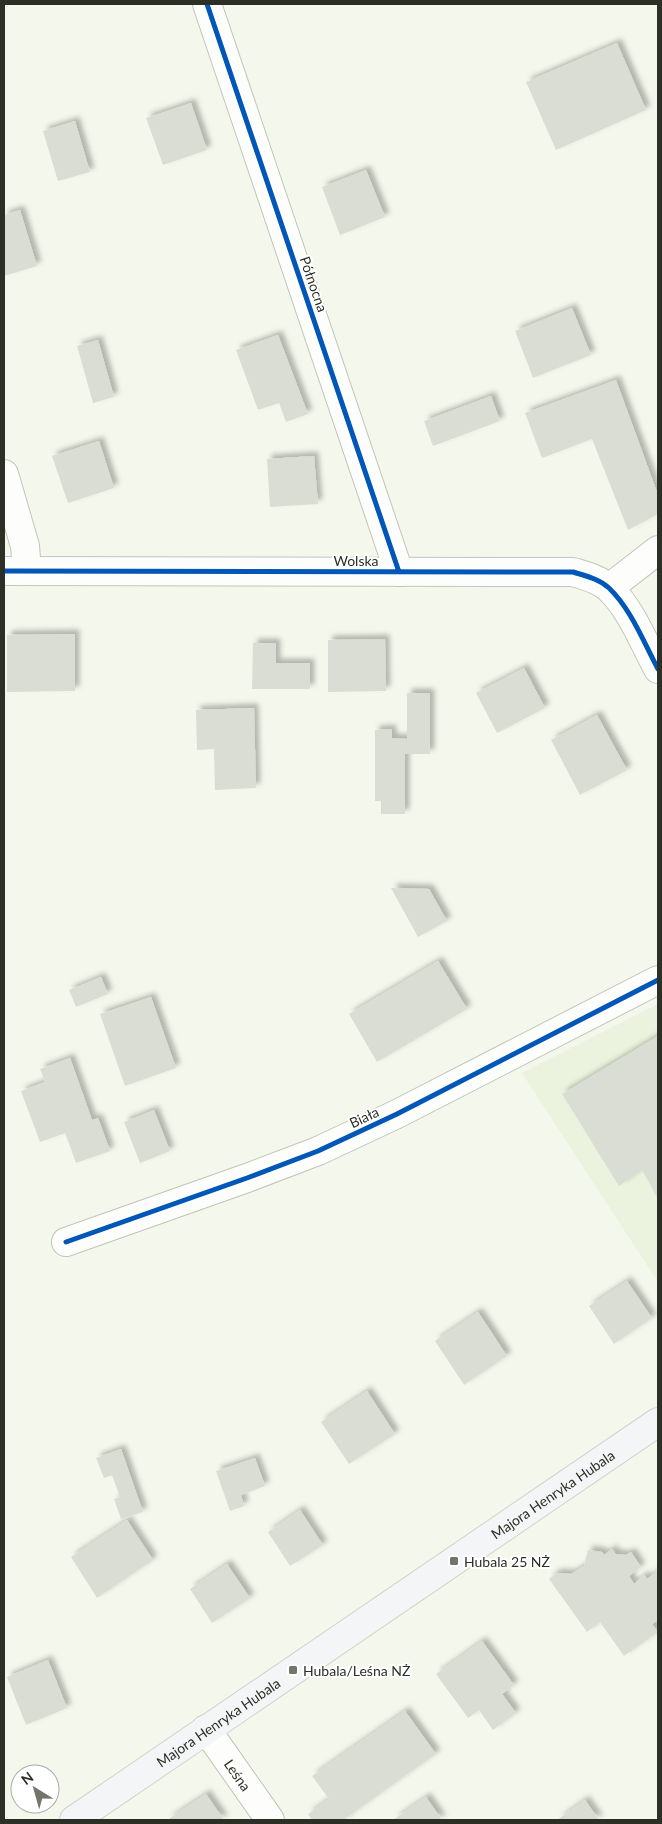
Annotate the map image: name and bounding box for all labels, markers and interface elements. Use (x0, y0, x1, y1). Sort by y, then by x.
street label: Północna (297, 254, 331, 314)
street label: Wolska (333, 552, 379, 569)
street label: Biała (347, 1103, 381, 1131)
street label: Majora Henryka Hubala (487, 1446, 618, 1542)
place label: Hubala 25 NŻ (464, 1553, 550, 1570)
marker: Hubala 25 NŻ (448, 1555, 460, 1567)
place label: Hubala/Leśna NŻ (303, 1662, 410, 1679)
marker: Hubala/Leśna NŻ (287, 1664, 299, 1676)
street label: Majora Henryka Hubala (153, 1674, 283, 1770)
street label: Leśna (221, 1756, 255, 1794)
north arrow (10, 1764, 60, 1814)
text: N (17, 1768, 36, 1788)

